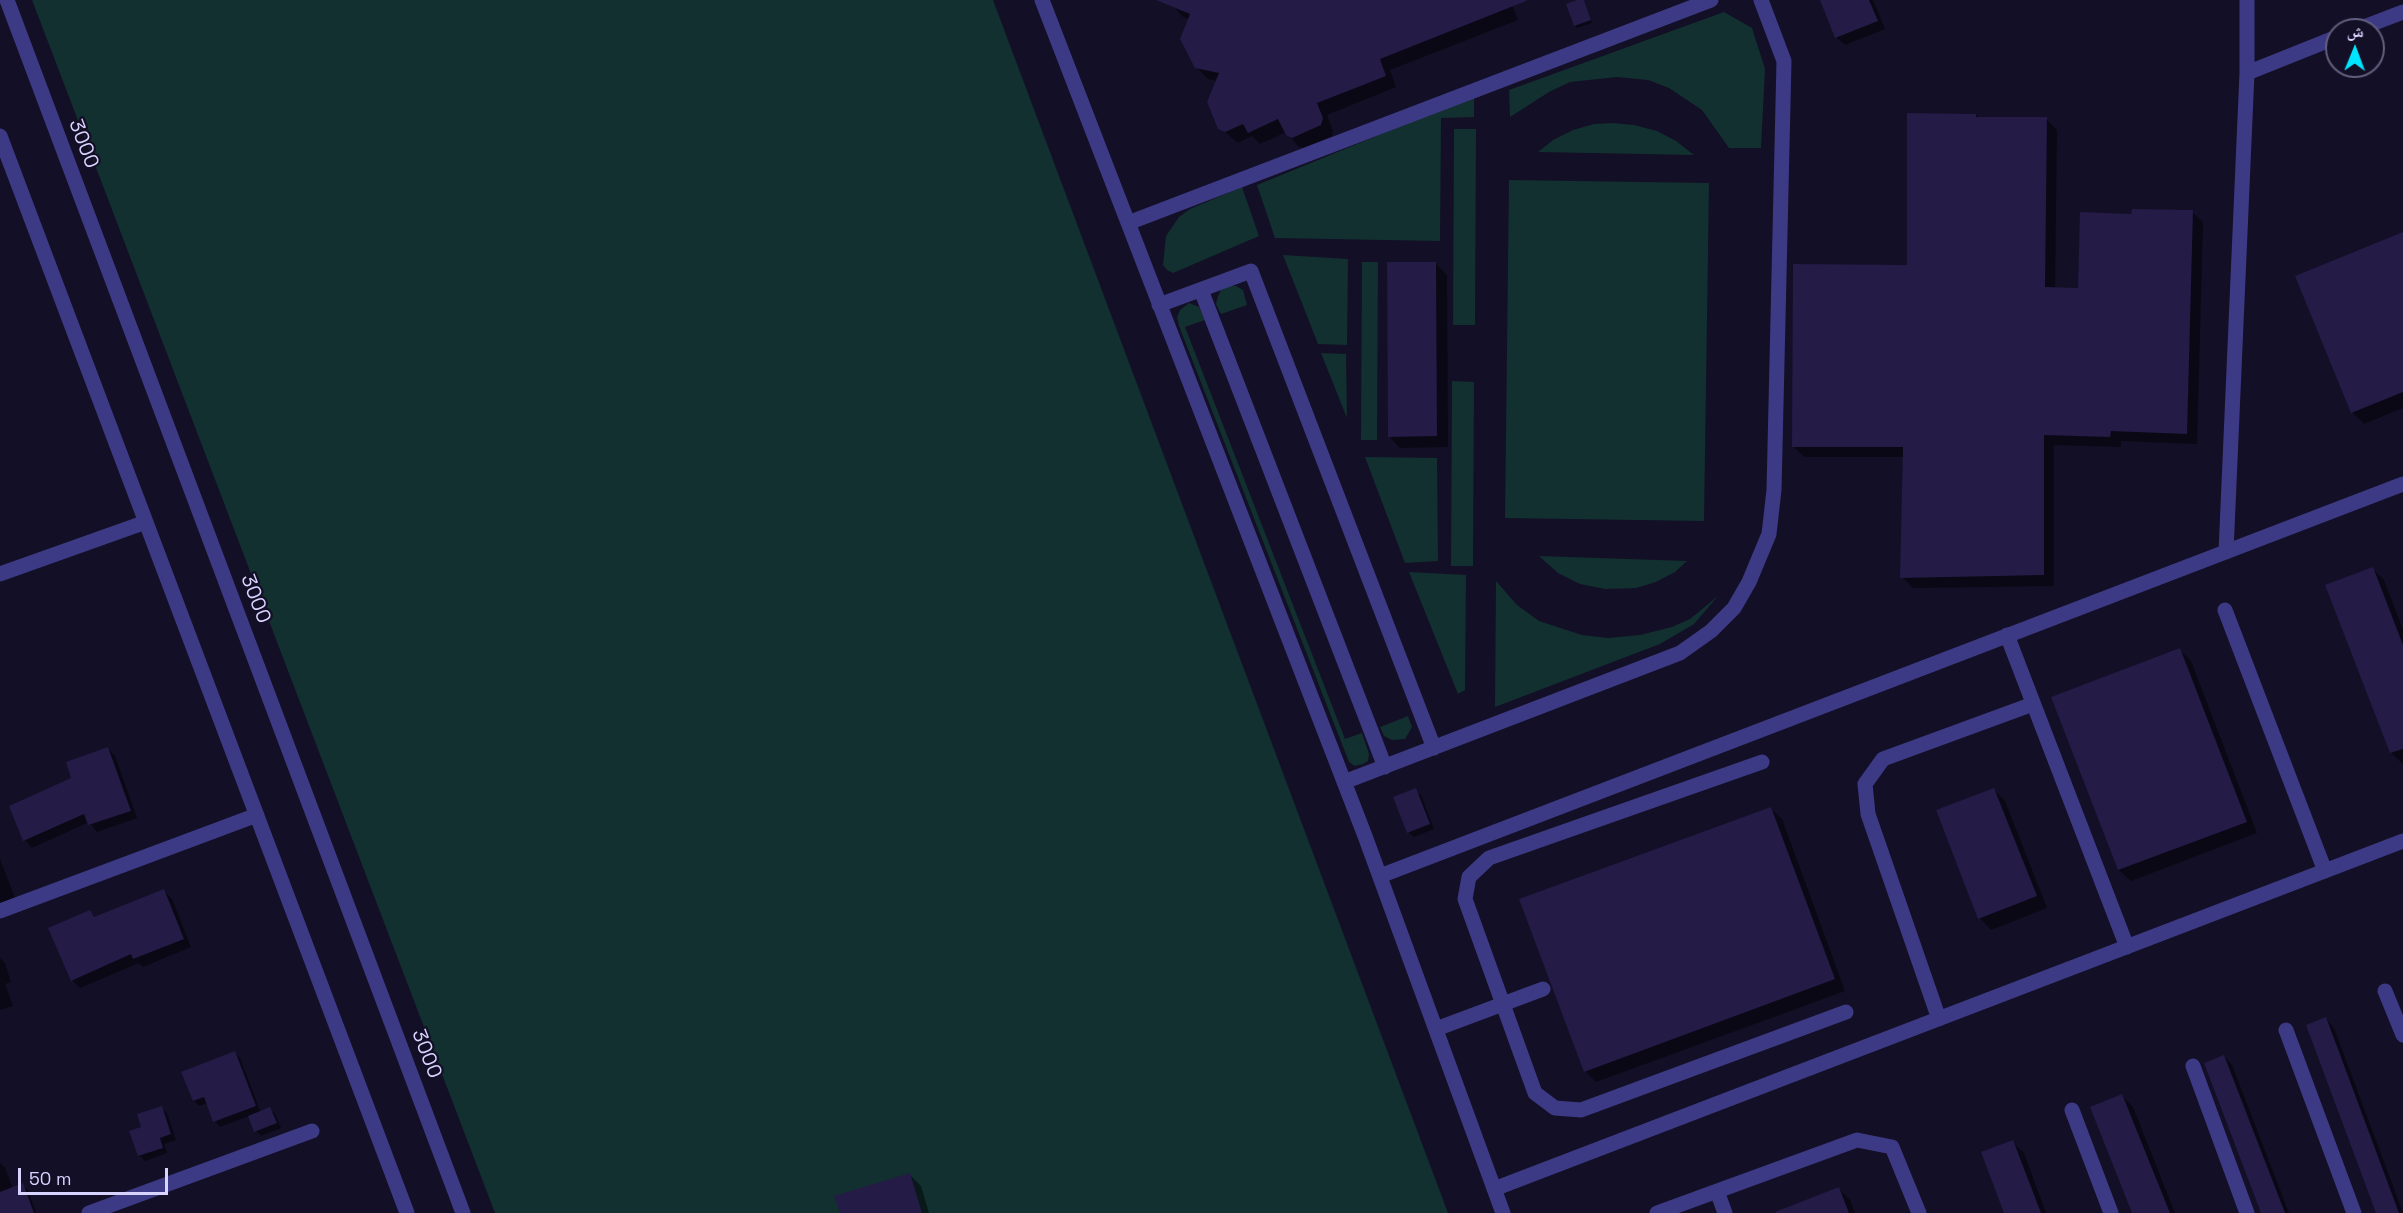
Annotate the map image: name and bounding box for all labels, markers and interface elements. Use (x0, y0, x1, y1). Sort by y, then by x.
north arrow (2325, 18, 2385, 78)
text: ش (2347, 21, 2364, 42)
street label: 3000 (63, 116, 103, 172)
street label: 3000 (235, 571, 275, 627)
street label: 3000 (406, 1026, 446, 1082)
scale bar (21, 1156, 171, 1194)
text: 50 m (29, 1167, 71, 1190)

